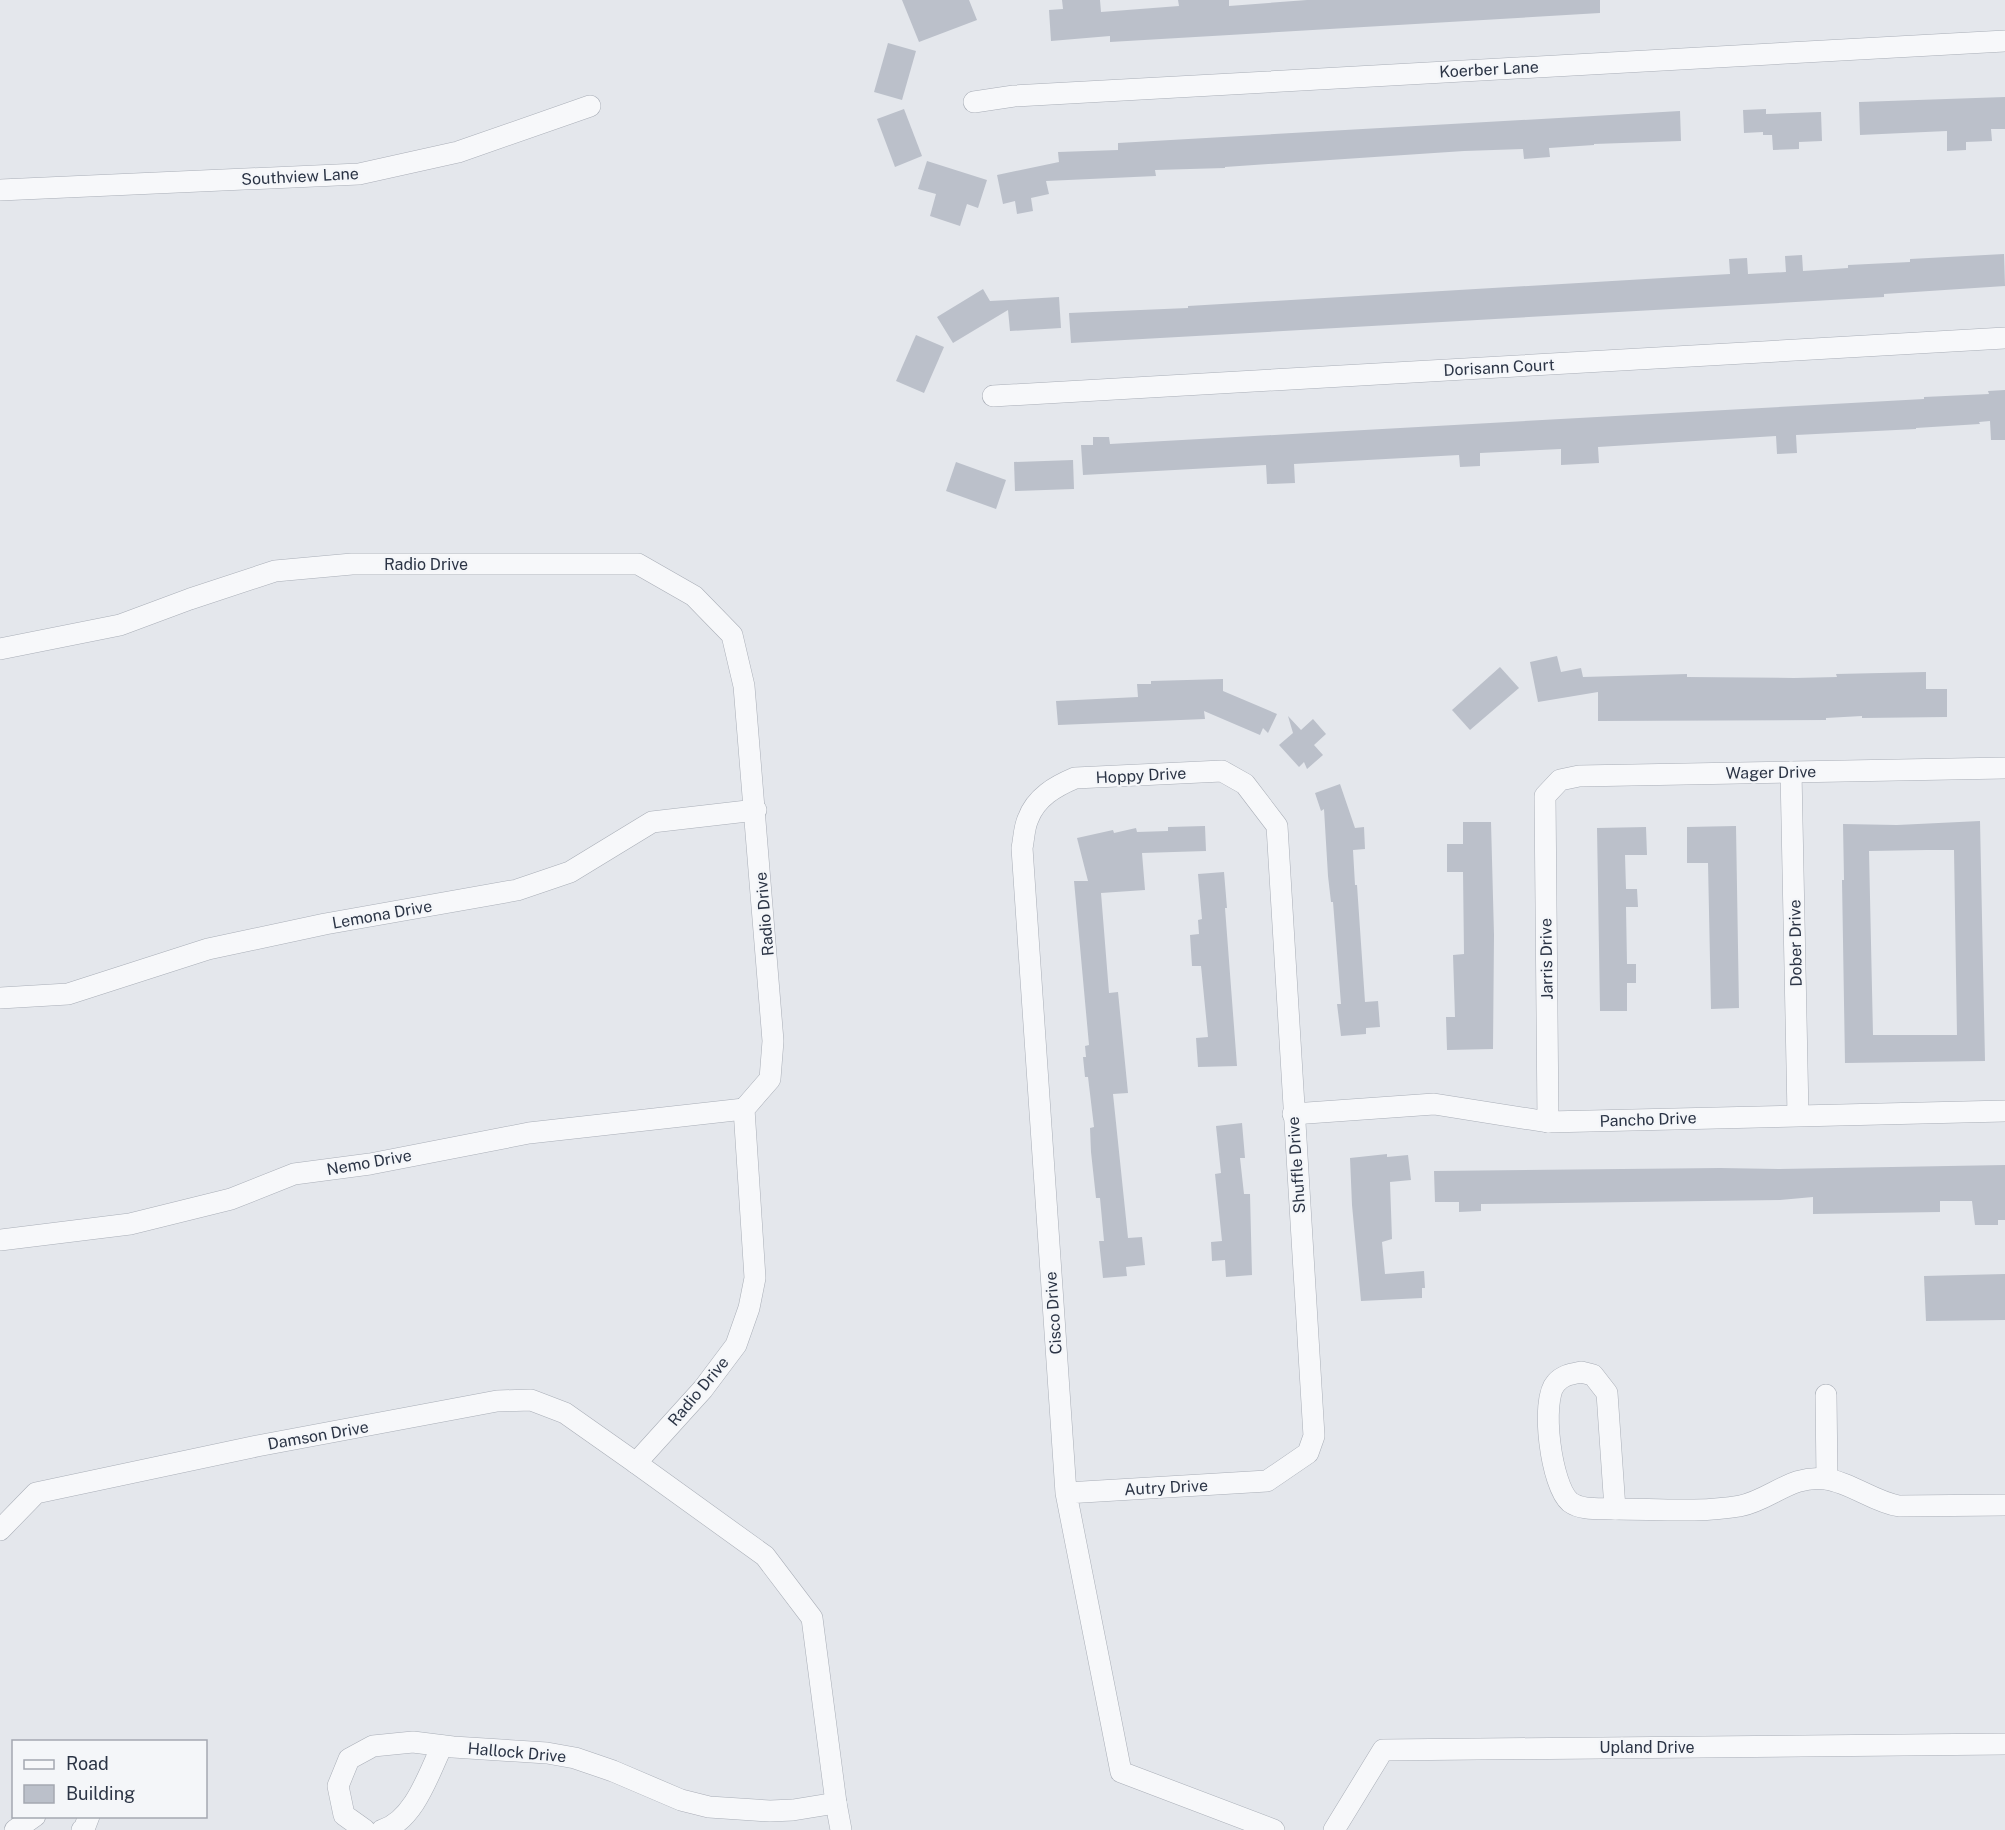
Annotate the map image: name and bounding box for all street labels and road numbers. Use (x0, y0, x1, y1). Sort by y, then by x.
street label: Koerber Lane (1439, 57, 1539, 82)
street label: Southview Lane (241, 164, 359, 189)
street label: Dorisann Court (1443, 355, 1555, 380)
street label: Radio Drive (384, 555, 468, 574)
street label: Wager Drive (1726, 762, 1816, 783)
street label: Hoppy Drive (1095, 764, 1187, 787)
street label: Radio Drive (751, 871, 778, 957)
street label: Lemona Drive (331, 896, 434, 933)
street label: Dober Drive (1785, 899, 1806, 987)
street label: Jarris Drive (1536, 918, 1557, 1000)
street label: Pancho Drive (1599, 1108, 1697, 1131)
street label: Shuffle Drive (1284, 1116, 1309, 1214)
street label: Nemo Drive (325, 1146, 413, 1179)
street label: Cisco Drive (1041, 1271, 1066, 1355)
street label: Radio Drive (664, 1353, 733, 1430)
street label: Damson Drive (266, 1417, 370, 1454)
street label: Autry Drive (1124, 1476, 1208, 1499)
street label: Upland Drive (1599, 1738, 1695, 1757)
street label: Hallock Drive (467, 1739, 567, 1766)

